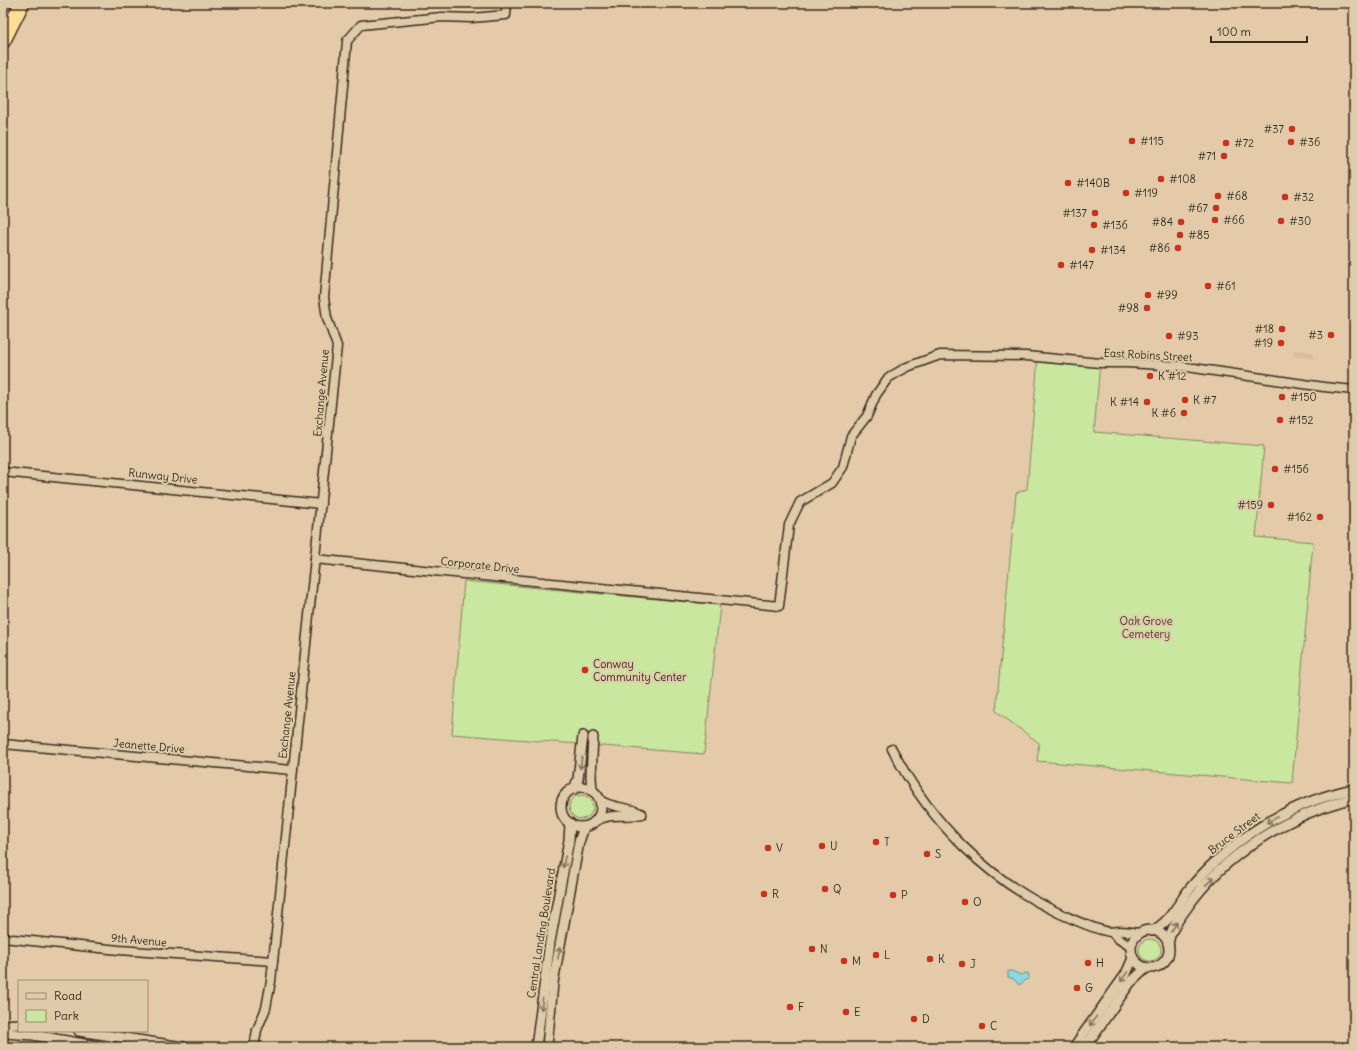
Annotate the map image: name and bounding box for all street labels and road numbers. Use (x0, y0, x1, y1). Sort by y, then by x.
street label: East Robins Street (1103, 346, 1193, 364)
street label: Exchange Avenue (310, 349, 332, 437)
street label: Runway Drive (128, 465, 198, 487)
street label: Corporate Drive (440, 554, 520, 576)
street label: Exchange Avenue (275, 671, 299, 759)
street label: Jeanette Drive (113, 736, 186, 756)
street label: Bruce Street (1205, 809, 1263, 857)
street label: Central Landing Boulevard (524, 866, 558, 999)
street label: 9th Avenue (111, 931, 168, 949)

